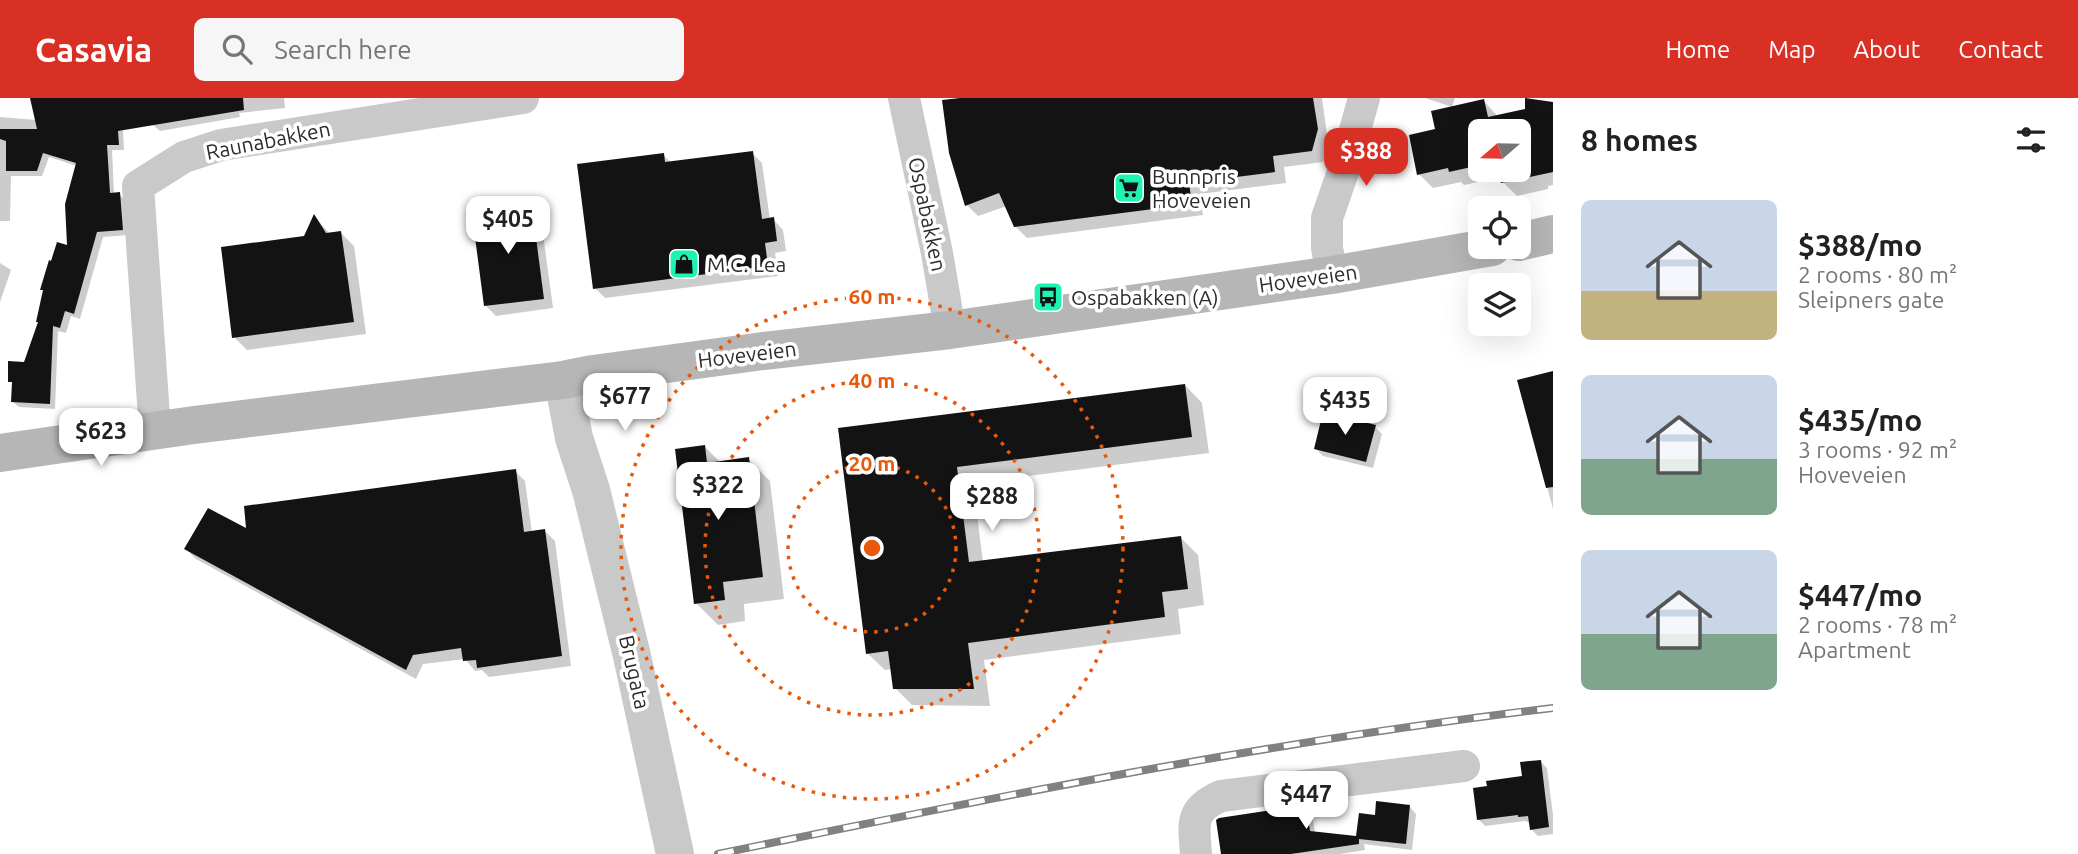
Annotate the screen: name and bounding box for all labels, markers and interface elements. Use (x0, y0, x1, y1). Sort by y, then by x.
search box (194, 18, 684, 81)
icon: search (218, 30, 256, 68)
text: Casavia (35, 31, 152, 68)
text: Search here (274, 35, 412, 64)
text: Home (1665, 36, 1730, 63)
text: Map (1768, 36, 1815, 63)
text: About (1853, 36, 1920, 63)
text: Contact (1958, 36, 2043, 63)
street label: Raunabakken (204, 116, 332, 164)
north arrow (1468, 119, 1531, 182)
map controls (1468, 119, 1531, 336)
icon: filters (2012, 121, 2050, 159)
text: 8 homes (1581, 123, 1698, 157)
pin: $388 (1325, 129, 1407, 188)
text: $388 (1340, 138, 1392, 163)
street label: Ospabakken (904, 155, 952, 273)
place label: Bunnpris Hoveveien (1152, 164, 1251, 212)
supermarket icon: Bunnpris Hoveveien (1112, 171, 1146, 205)
button: locate (1468, 196, 1531, 259)
pin: $405 (467, 197, 549, 256)
text: $405 (482, 206, 534, 231)
icon: home (1637, 228, 1721, 312)
text: $388/mo (1798, 228, 1922, 262)
shop icon: M.C. Lea (667, 247, 701, 281)
place label: M.C. Lea (707, 252, 786, 276)
street label: Hoveveien (1257, 259, 1359, 297)
text: 2 rooms · 80 m² (1798, 262, 1957, 287)
button: layers (1468, 273, 1531, 336)
bus stop icon: Ospabakken (A) (1031, 280, 1065, 314)
text: 60 m (849, 284, 895, 308)
place label: Ospabakken (A) (1071, 285, 1219, 309)
text: Sleipners gate (1798, 287, 1944, 312)
street label: Hoveveien (696, 336, 798, 372)
text: 40 m (849, 368, 895, 392)
pin: $677 (584, 374, 666, 433)
pin: $435 (1304, 378, 1386, 437)
text: $677 (599, 383, 651, 408)
text: $435 (1319, 387, 1371, 412)
icon: home (1637, 403, 1721, 487)
text: $435/mo (1798, 403, 1922, 437)
pin: $623 (60, 408, 142, 468)
text: $623 (75, 418, 127, 443)
text: 3 rooms · 92 m² (1798, 437, 1957, 462)
text: 20 m (849, 451, 895, 475)
pin: $322 (677, 462, 759, 522)
text: Hoveveien (1798, 462, 1907, 487)
text: $322 (692, 472, 744, 497)
pin: $288 (951, 474, 1033, 533)
text: $288 (966, 483, 1018, 508)
centre of rings (860, 536, 884, 560)
icon: home (1637, 578, 1721, 662)
text: $447/mo (1798, 578, 1922, 612)
text: 2 rooms · 78 m² (1798, 612, 1957, 637)
street label: Brugata (615, 633, 655, 711)
text: Apartment (1798, 637, 1911, 662)
pin: $447 (1265, 772, 1347, 831)
text: $447 (1280, 781, 1332, 806)

